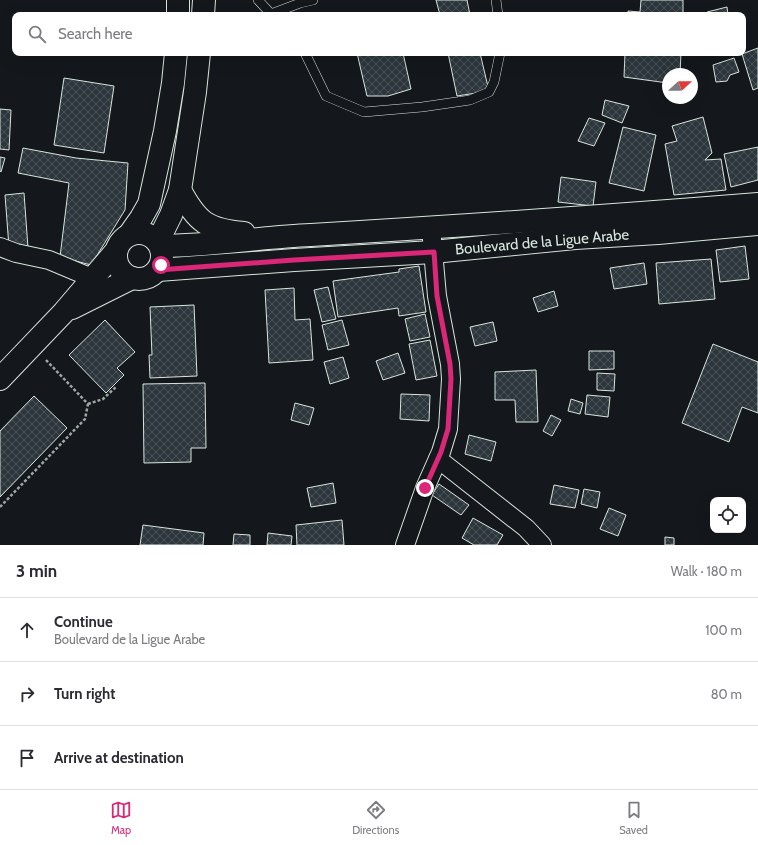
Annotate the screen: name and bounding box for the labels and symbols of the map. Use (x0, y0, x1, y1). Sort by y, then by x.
north arrow (662, 68, 698, 104)
street label: Boulevard de la Ligue Arabe (454, 225, 630, 259)
route start (152, 256, 170, 274)
route end (416, 479, 434, 497)

